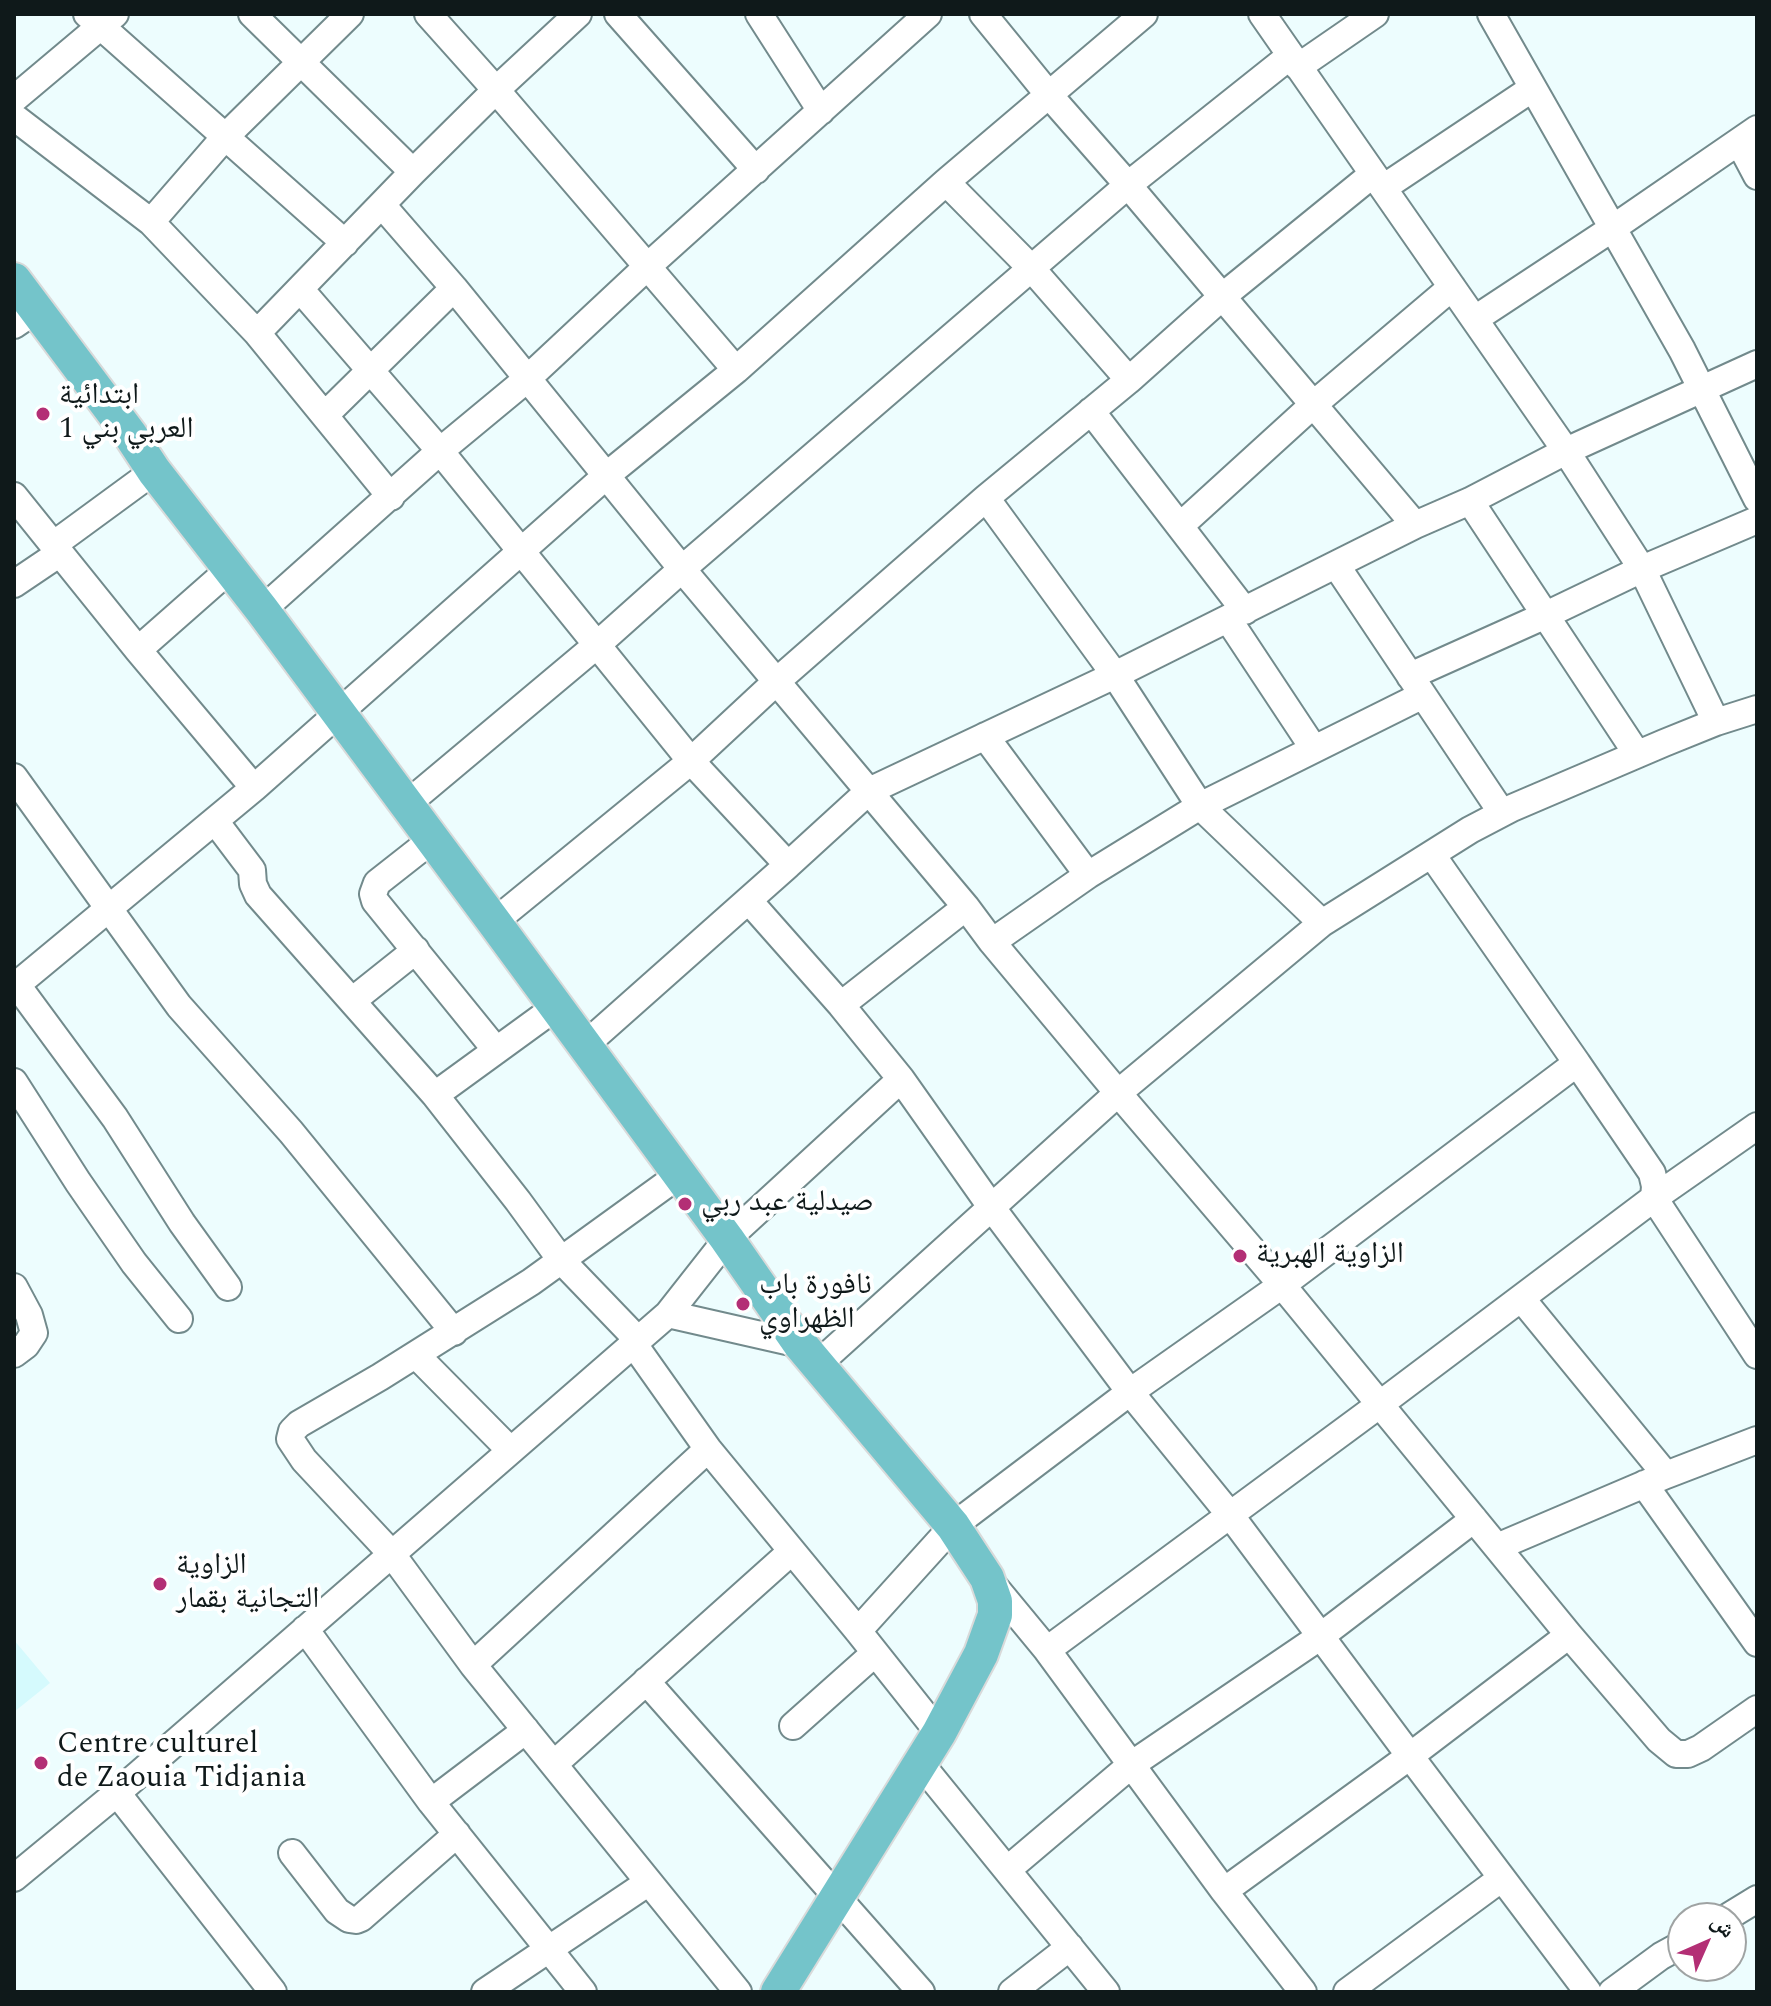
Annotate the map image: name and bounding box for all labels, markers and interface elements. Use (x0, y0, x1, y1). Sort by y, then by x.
place label: ابتدائية العربي بني 1 (59, 379, 194, 450)
marker: ابتدائية العربي بني 1 (34, 405, 52, 423)
place label: صيدلية عبد ربي (701, 1186, 874, 1222)
marker: صيدلية عبد ربي (676, 1195, 694, 1213)
place label: الزاوية الهبرية (1256, 1238, 1404, 1274)
marker: الزاوية الهبرية (1231, 1247, 1249, 1265)
place label: نافورة باب الظهراوي (759, 1269, 872, 1340)
marker: نافورة باب الظهراوي (734, 1295, 752, 1313)
place label: الزاوية التجانية بقمار (176, 1549, 319, 1620)
marker: الزاوية التجانية بقمار (151, 1575, 169, 1593)
place label: Centre culturel de Zaouia Tidjania (57, 1728, 306, 1798)
marker: Centre culturel de Zaouia Tidjania (32, 1754, 50, 1772)
north arrow (1667, 1902, 1747, 1982)
text: ش (1703, 1906, 1743, 1946)

